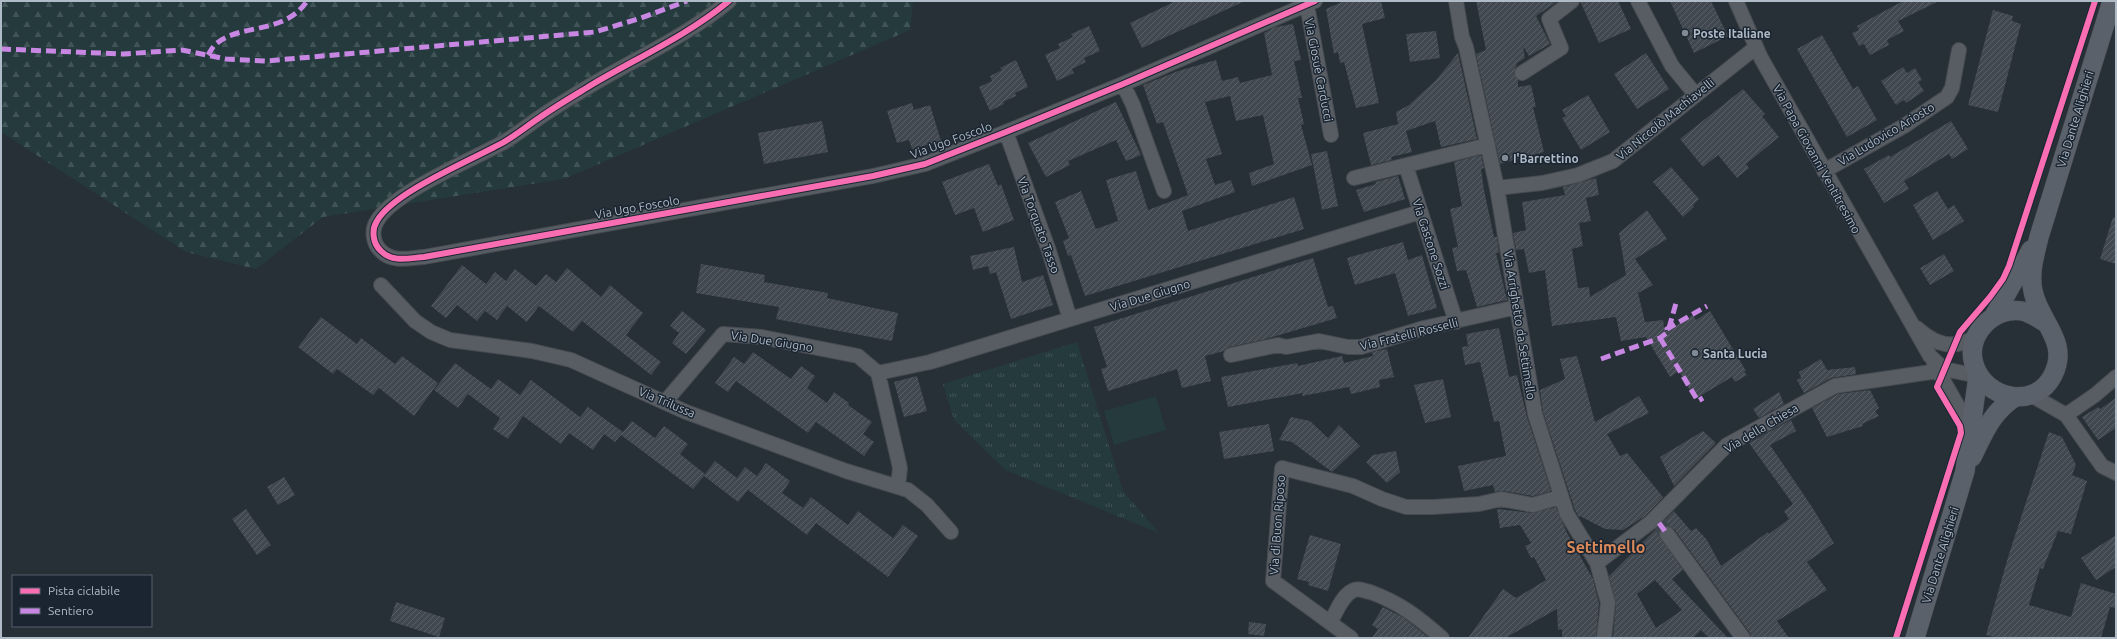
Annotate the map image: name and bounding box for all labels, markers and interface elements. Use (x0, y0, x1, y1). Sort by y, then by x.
street label: Via Giosuè Carducci (1303, 17, 1335, 123)
place label: Poste Italiane (1693, 27, 1771, 40)
marker: Poste Italiane (1680, 28, 1690, 38)
street label: Via Dante Alighieri (2054, 69, 2096, 169)
street label: Via Niccolò Machiavelli (1613, 75, 1717, 162)
street label: Via Papa Giovanni Ventitresimo (1771, 82, 1863, 236)
street label: Via Ludovico Ariosto (1835, 100, 1937, 168)
street label: Via Ugo Foscolo (908, 119, 994, 161)
place label: I'Barrettino (1513, 152, 1579, 165)
marker: I'Barrettino (1500, 153, 1510, 163)
street label: Via Torquato Tasso (1015, 175, 1063, 275)
street label: Via Ugo Foscolo (594, 193, 680, 221)
street label: Via Gastone Sozzi (1410, 197, 1452, 291)
street label: Via Arrighetto da Settimello (1502, 250, 1538, 400)
street label: Via Due Giugno (1108, 277, 1192, 313)
street label: Via Fratelli Rosselli (1359, 316, 1459, 352)
street label: Via Due Giugno (730, 328, 814, 354)
place label: Santa Lucia (1703, 347, 1767, 360)
marker: Santa Lucia (1690, 348, 1700, 358)
street label: Via Trilussa (637, 384, 697, 420)
street label: Via della Chiesa (1722, 401, 1800, 455)
street label: Via di Buon Riposo (1267, 475, 1287, 575)
street label: Via Dante Alighieri (1919, 505, 1961, 605)
district label: Settimello (1567, 538, 1645, 556)
legend (12, 575, 152, 627)
text: Pista ciclabile (48, 584, 120, 597)
text: Sentiero (48, 604, 94, 617)

